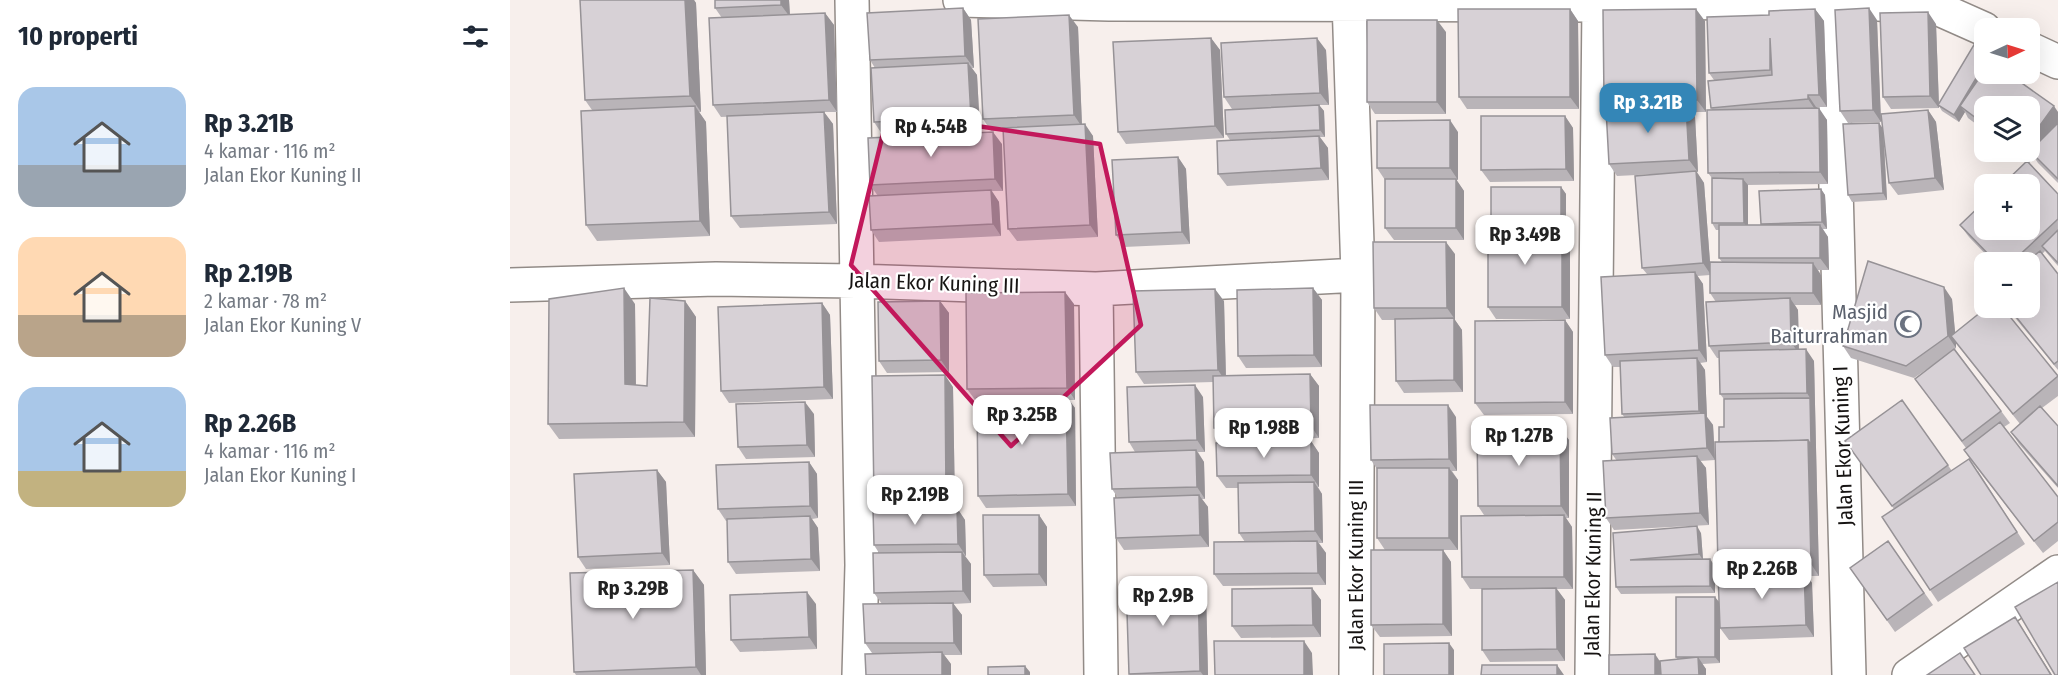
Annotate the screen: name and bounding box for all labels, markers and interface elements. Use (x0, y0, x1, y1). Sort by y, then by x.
north arrow (1974, 18, 2040, 84)
map controls (1974, 18, 2040, 318)
icon: filters (459, 20, 492, 53)
text: 10 properti (18, 21, 138, 52)
pin: Rp 3.21B (1586, 83, 1710, 134)
text: Rp 3.21B (1614, 90, 1682, 114)
button: layers (1974, 96, 2040, 162)
pin: Rp 4.54B (869, 107, 993, 158)
text: Rp 3.21B (204, 108, 294, 139)
icon: home (66, 111, 138, 183)
text: Rp 4.54B (895, 114, 967, 138)
text: 4 kamar · 116 m² (204, 139, 335, 163)
text: Jalan Ekor Kuning II (204, 163, 362, 187)
button: + (1974, 174, 2040, 240)
pin: Rp 3.49B (1463, 215, 1587, 266)
text: Rp 3.49B (1489, 222, 1561, 246)
button: − (1974, 252, 2040, 318)
text: Rp 2.19B (204, 258, 293, 289)
icon: home (66, 261, 138, 333)
street label: Jalan Ekor Kuning III (848, 267, 1020, 299)
text: 2 kamar · 78 m² (204, 289, 327, 313)
place label: Masjid Baiturrahman (1770, 299, 1888, 349)
mosque icon: Masjid Baiturrahman (1893, 309, 1923, 339)
text: Jalan Ekor Kuning V (204, 313, 361, 337)
street label: Jalan Ekor Kuning I (1827, 366, 1859, 526)
pin: Rp 3.25B (960, 395, 1084, 446)
text: Rp 3.25B (987, 402, 1057, 426)
text: Rp 2.26B (204, 408, 296, 439)
pin: Rp 1.98B (1202, 408, 1326, 459)
icon: home (66, 411, 138, 483)
text: Rp 1.98B (1229, 415, 1299, 439)
pin: Rp 1.27B (1457, 416, 1581, 467)
text: Rp 1.27B (1485, 423, 1553, 447)
text: 4 kamar · 116 m² (204, 439, 335, 463)
text: Jalan Ekor Kuning I (204, 463, 356, 487)
pin: Rp 2.19B (853, 475, 977, 526)
street label: Jalan Ekor Kuning III (1343, 480, 1369, 650)
text: Rp 2.19B (881, 482, 949, 506)
street label: Jalan Ekor Kuning II (1579, 491, 1607, 657)
pin: Rp 2.26B (1700, 549, 1824, 600)
text: Rp 2.26B (1727, 556, 1798, 580)
pin: Rp 3.29B (571, 569, 695, 620)
text: Rp 3.29B (598, 576, 668, 600)
pin: Rp 2.9B (1108, 576, 1218, 627)
text: Rp 2.9B (1132, 583, 1194, 607)

